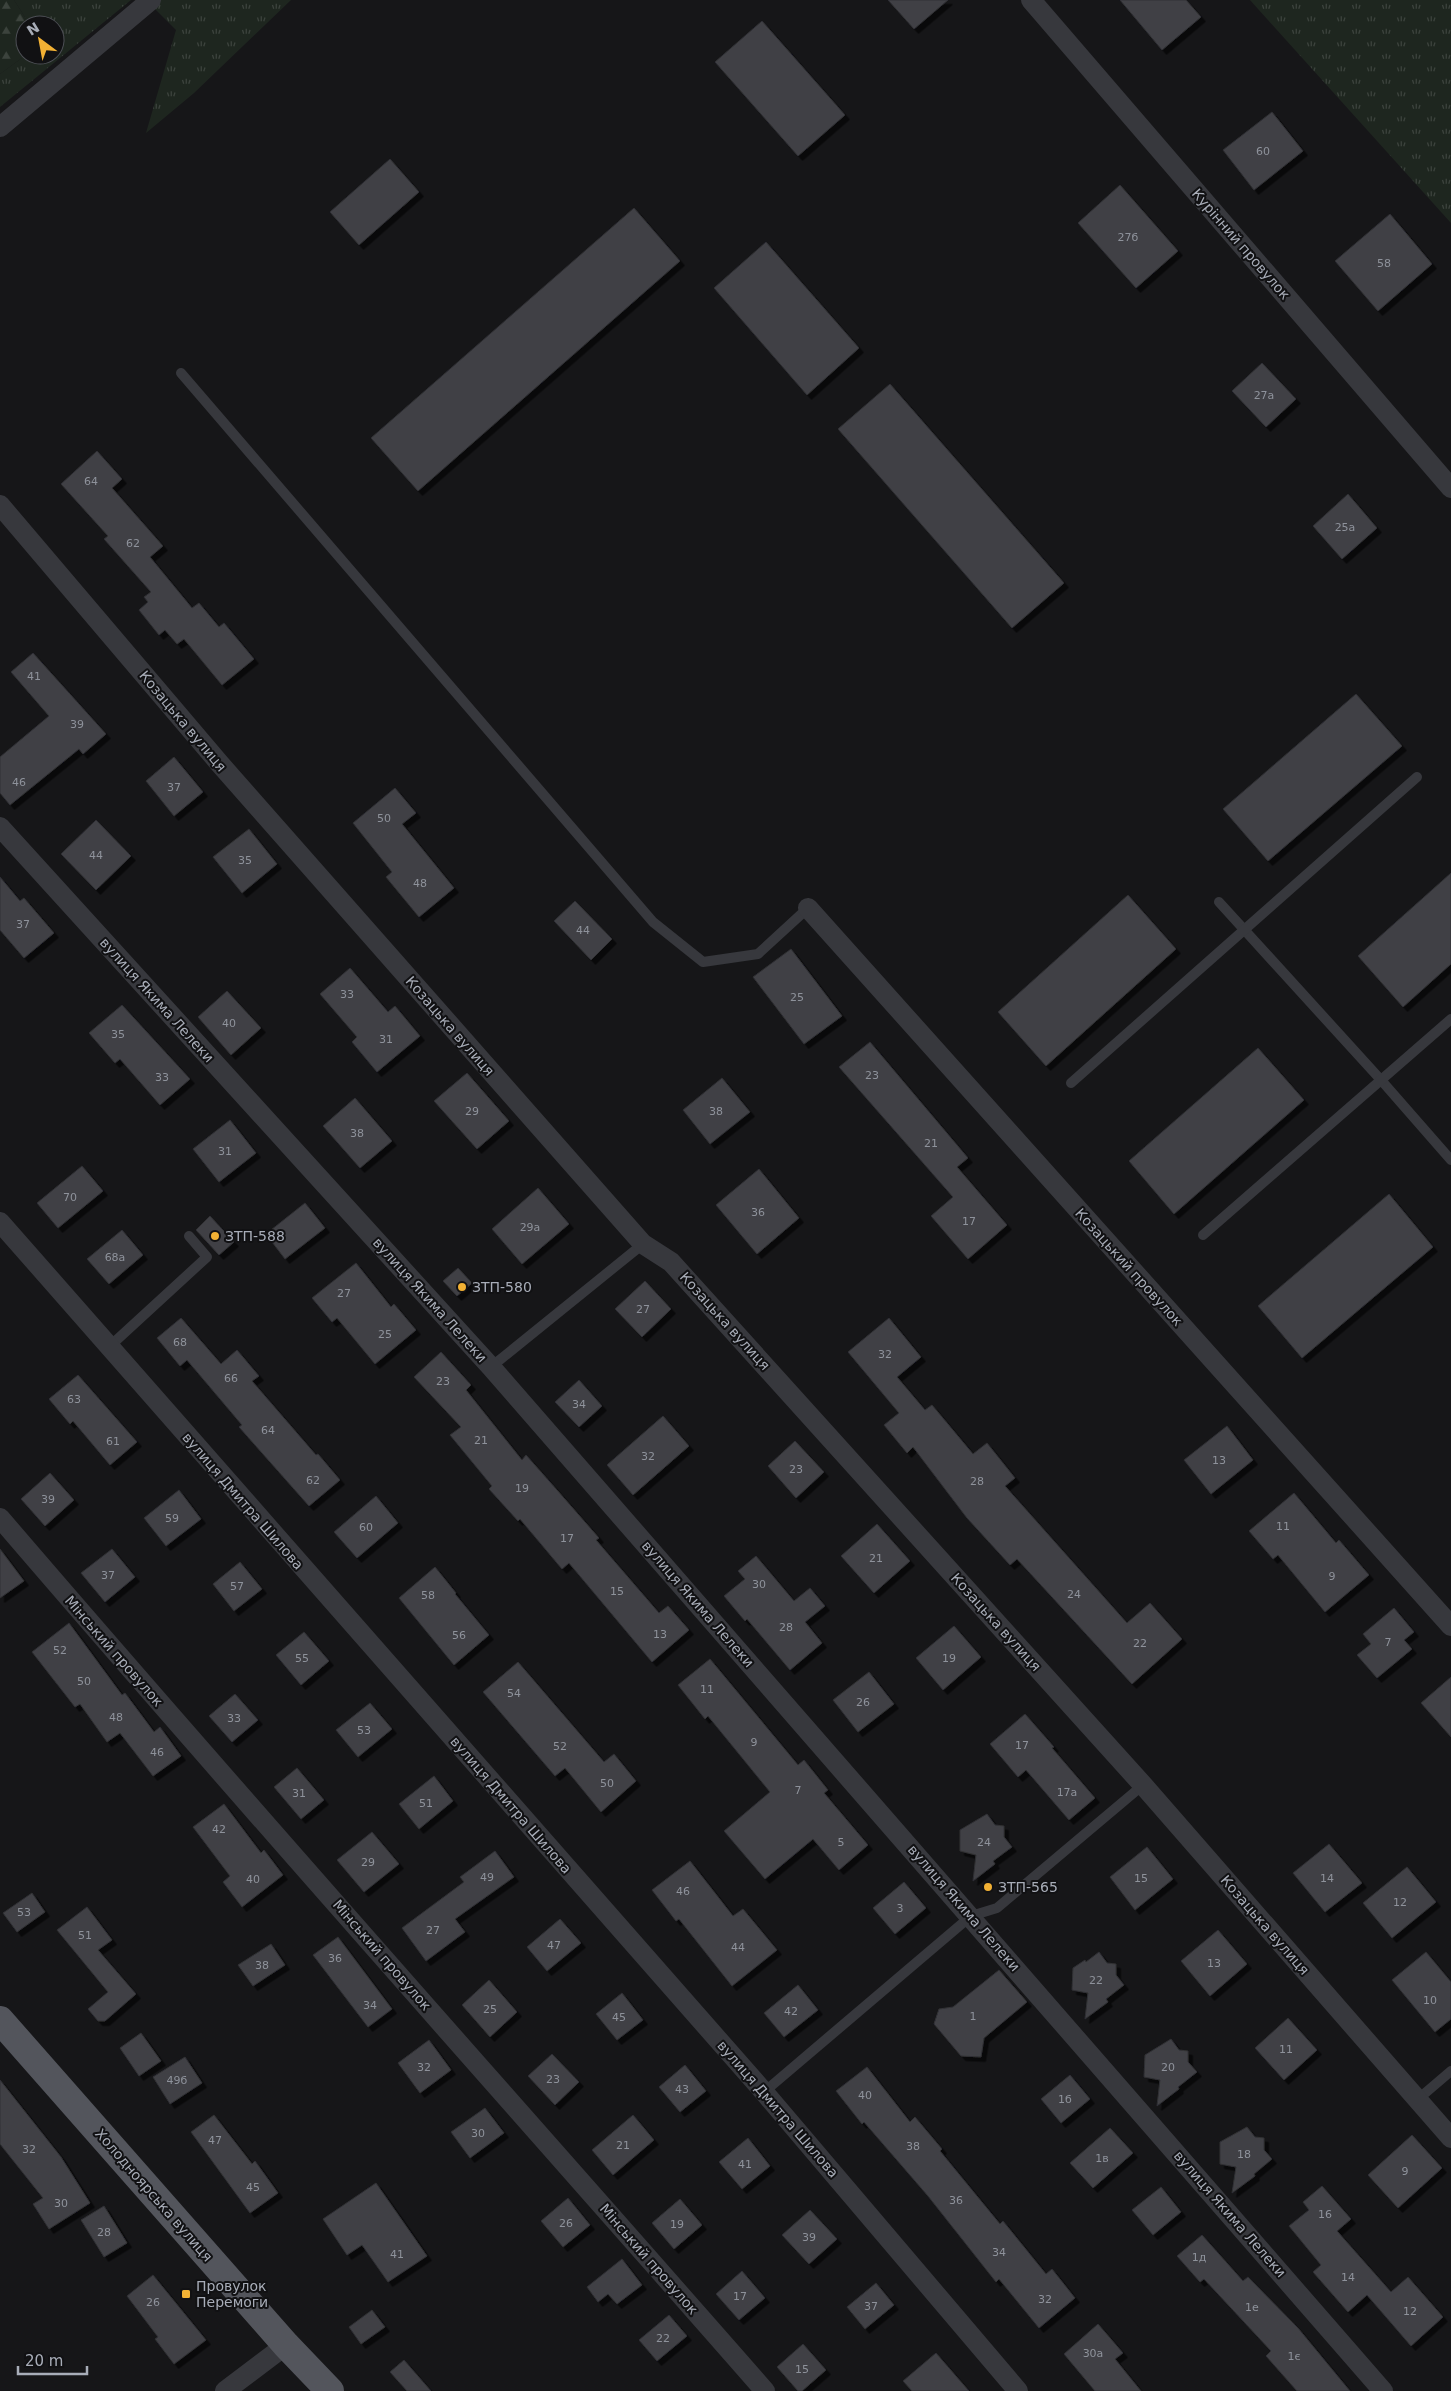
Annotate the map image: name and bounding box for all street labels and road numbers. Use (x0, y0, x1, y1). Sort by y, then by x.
street label: Курінний провулок (1189, 186, 1293, 302)
street label: Козацька вулиця (136, 667, 230, 775)
street label: вулиця Якима Лелеки (97, 934, 217, 1066)
street label: Козацька вулиця (403, 973, 497, 1079)
street label: Козацький провулок (1072, 1205, 1186, 1329)
street label: вулиця Якима Лелеки (370, 1234, 490, 1366)
street label: Козацька вулиця (677, 1269, 773, 1373)
street label: вулиця Дмитра Шилова (179, 1429, 307, 1573)
street label: вулиця Якима Лелеки (639, 1538, 757, 1670)
street label: Козацька вулиця (948, 1570, 1044, 1674)
street label: Мінський провулок (62, 1592, 166, 1710)
street label: вулиця Дмитра Шилова (447, 1733, 575, 1877)
street label: вулиця Якима Лелеки (905, 1842, 1023, 1974)
street label: Козацька вулиця (1218, 1872, 1312, 1978)
street label: Мінський провулок (330, 1896, 434, 2014)
street label: вулиця Дмитра Шилова (714, 2037, 842, 2181)
street label: Холодноярська вулиця (92, 2125, 216, 2265)
street label: вулиця Якима Лелеки (1171, 2148, 1289, 2280)
street label: Мінський провулок (597, 2200, 701, 2318)

